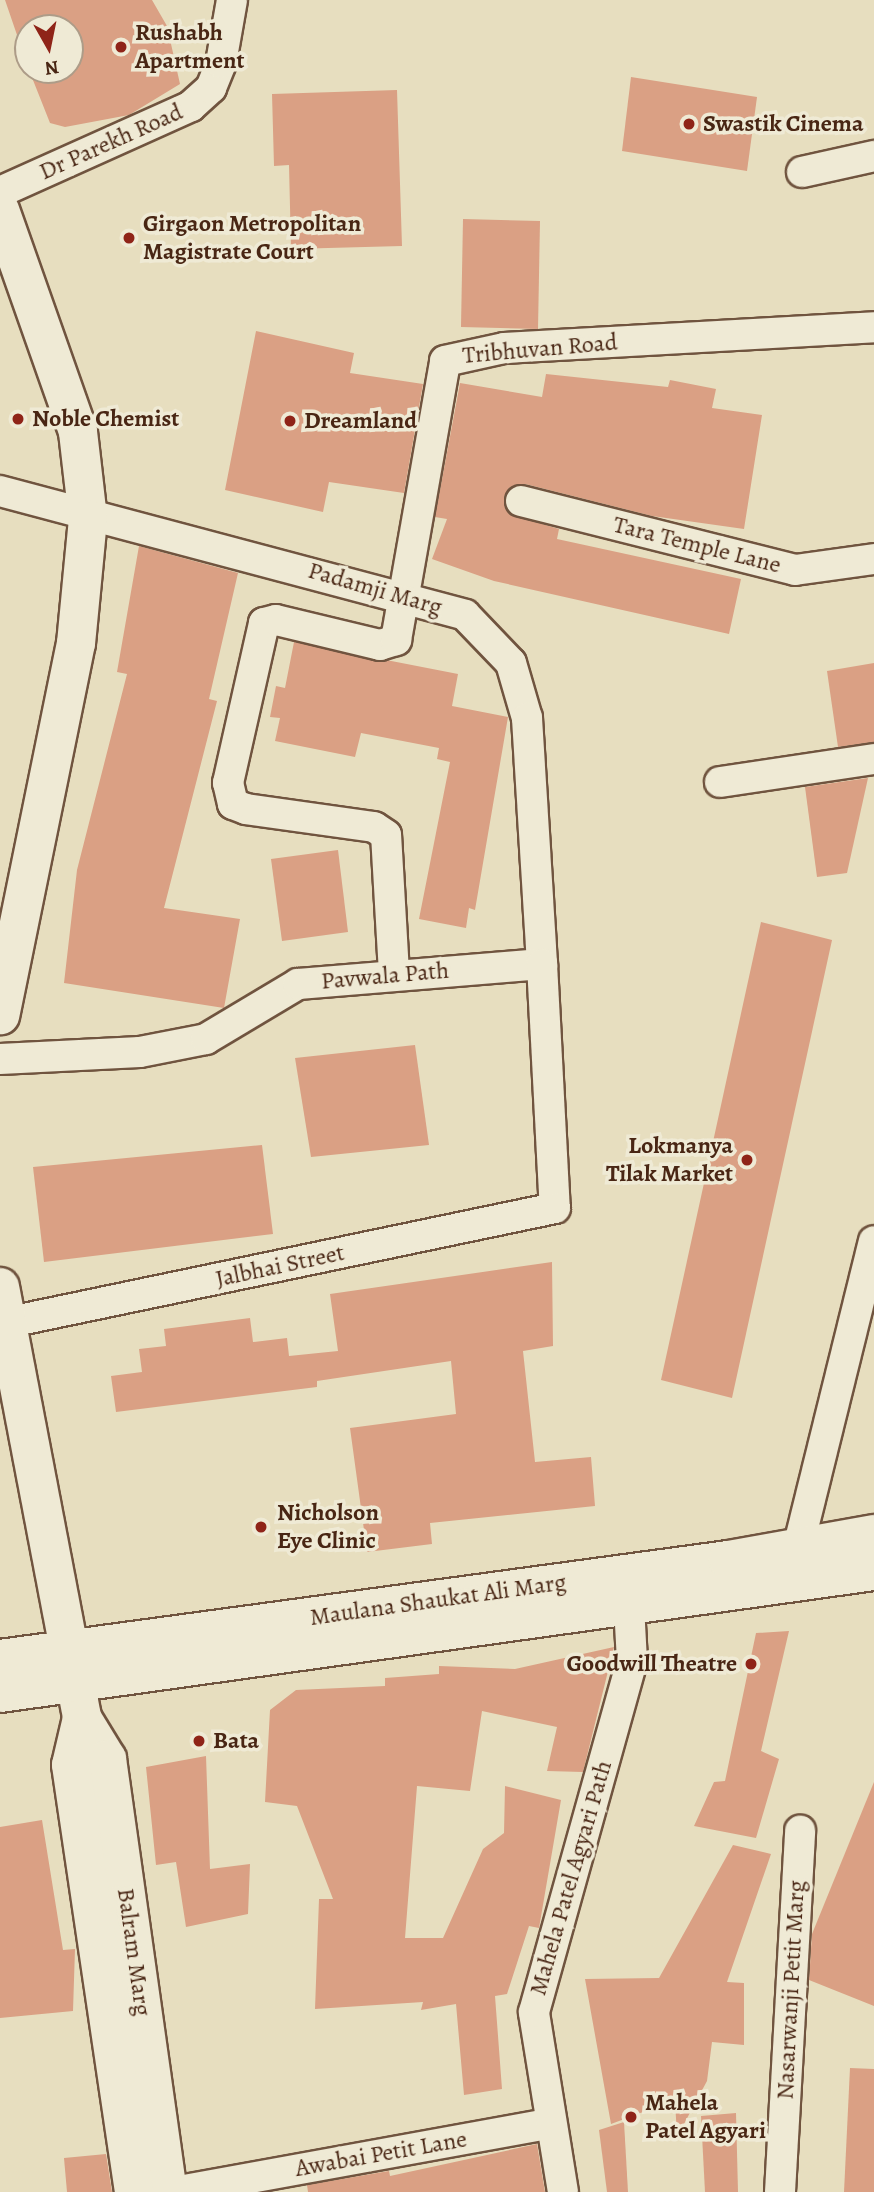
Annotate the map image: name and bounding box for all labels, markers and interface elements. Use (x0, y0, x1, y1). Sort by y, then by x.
north arrow (14, 14, 84, 84)
place label: Rushabh Apartment (135, 19, 244, 75)
marker: Rushabh Apartment (113, 39, 129, 55)
text: N (43, 54, 61, 82)
street label: Dr Parekh Road (35, 98, 187, 186)
place label: Swastik Cinema (703, 110, 863, 138)
marker: Swastik Cinema (681, 116, 697, 132)
place label: Girgaon Metropolitan Magistrate Court (143, 210, 361, 266)
marker: Girgaon Metropolitan Magistrate Court (121, 230, 137, 246)
street label: Tribhuvan Road (461, 328, 619, 370)
place label: Noble Chemist (32, 405, 179, 433)
place label: Dreamland (304, 407, 417, 435)
marker: Noble Chemist (10, 411, 26, 427)
marker: Dreamland (282, 413, 298, 429)
street label: Tara Temple Lane (610, 510, 784, 580)
street label: Padamji Marg (305, 556, 445, 622)
street label: Pavwala Path (320, 956, 450, 996)
place label: Lokmanya Tilak Market (606, 1132, 733, 1188)
marker: Lokmanya Tilak Market (739, 1152, 755, 1168)
street label: Jalbhai Street (213, 1238, 347, 1294)
place label: Nicholson Eye Clinic (277, 1499, 379, 1555)
marker: Nicholson Eye Clinic (251, 1517, 271, 1537)
street label: Maulana Shaukat Ali Marg (308, 1568, 568, 1632)
place label: Goodwill Theatre (567, 1650, 737, 1678)
marker: Goodwill Theatre (743, 1656, 759, 1672)
place label: Bata (213, 1727, 259, 1755)
marker: Bata (191, 1733, 207, 1749)
street label: Mahela Patel Agyari Path (524, 1757, 618, 1999)
street label: Nasarwanji Petit Marg (771, 1880, 811, 2100)
street label: Balram Marg (111, 1886, 157, 2018)
place label: Mahela Patel Agyari (645, 2089, 766, 2145)
marker: Mahela Patel Agyari (623, 2109, 639, 2125)
street label: Awabai Petit Lane (293, 2125, 469, 2183)

